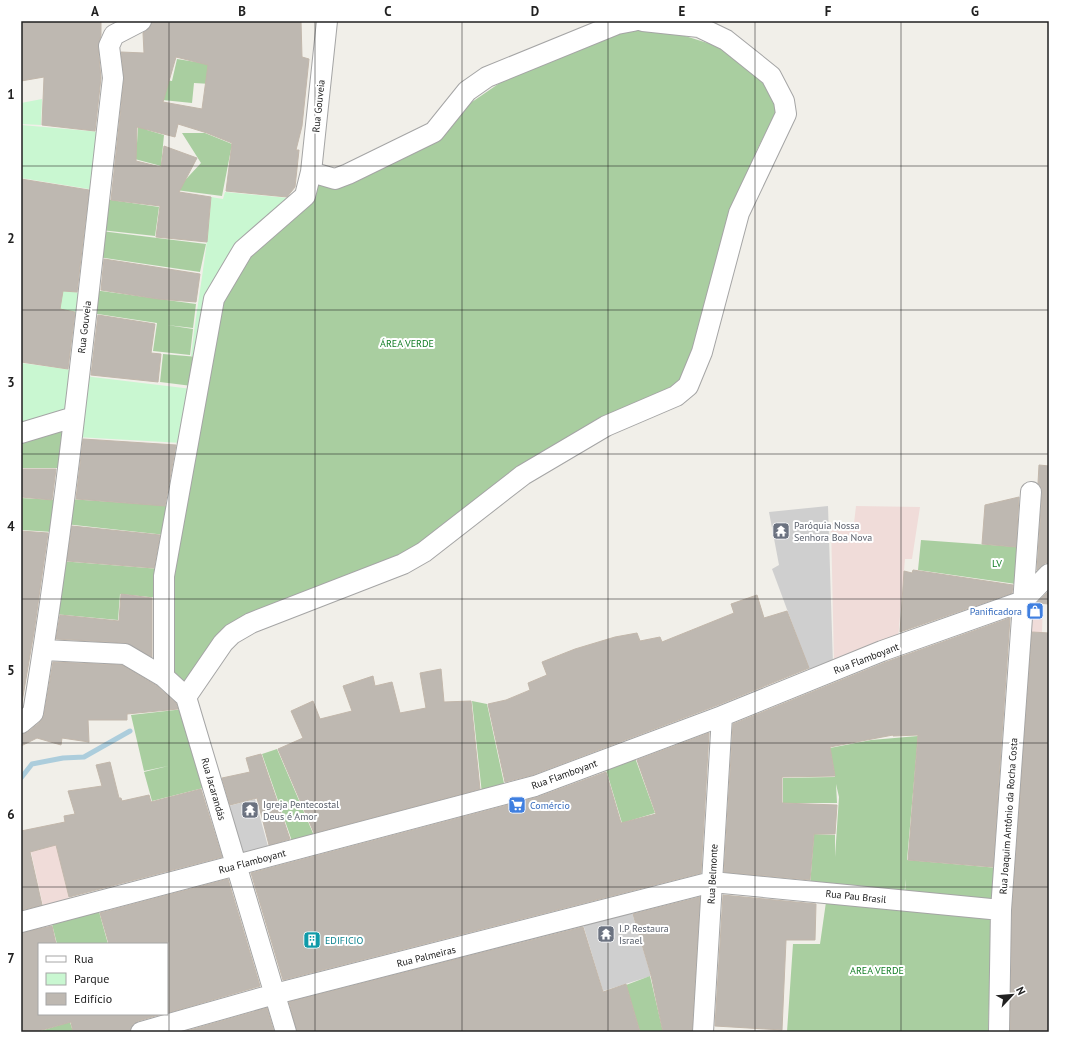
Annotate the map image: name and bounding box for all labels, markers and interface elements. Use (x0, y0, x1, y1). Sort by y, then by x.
text: A (91, 3, 99, 20)
text: B (238, 3, 246, 20)
text: C (384, 3, 392, 20)
text: D (531, 3, 539, 20)
text: E (679, 3, 686, 20)
text: F (825, 3, 832, 20)
text: G (971, 3, 979, 20)
street label: Rua Gouveia (309, 79, 328, 133)
text: 1 (7, 86, 15, 103)
text: 2 (7, 230, 15, 247)
street label: Rua Gouveia (75, 300, 94, 354)
park label: ÁREA VERDE (380, 337, 434, 350)
text: 3 (7, 374, 15, 391)
text: 4 (7, 518, 15, 535)
place label: Paróquia Nossa Senhora Boa Nova (794, 519, 872, 544)
temple icon: Paróquia Nossa Senhora Boa Nova (771, 521, 791, 541)
park label: LV (992, 557, 1002, 570)
shop icon: Panificadora (1025, 601, 1045, 621)
place label: Panificadora (970, 605, 1022, 618)
street label: Rua Flamboyant (832, 640, 901, 677)
text: 5 (7, 662, 15, 679)
street label: Rua Joaquim Antônio da Rocha Costa (997, 737, 1020, 895)
street label: Rua Jacarandás (198, 756, 229, 822)
street label: Rua Flamboyant (529, 756, 599, 792)
supermarket icon: Comércio (507, 795, 527, 815)
place label: Igreja Pentecostal Deus é Amor (263, 798, 339, 823)
place label: Comércio (530, 799, 570, 812)
temple icon: Igreja Pentecostal Deus é Amor (240, 800, 260, 820)
text: 6 (7, 806, 15, 823)
street label: Rua Belmonte (704, 844, 721, 904)
street label: Rua Flamboyant (217, 846, 288, 877)
street label: Rua Pau Brasil (825, 887, 887, 906)
place label: I.P Restaura Israel (619, 922, 669, 947)
temple icon: I.P Restaura Israel (596, 924, 616, 944)
building icon: EDIFICIO (302, 930, 322, 950)
place label: EDIFICIO (325, 934, 364, 947)
legend (38, 943, 168, 1015)
street label: Rua Palmeiras (395, 943, 457, 970)
text: 7 (7, 950, 15, 967)
text: Rua (74, 951, 93, 966)
park label: AREA VERDE (850, 964, 904, 977)
text: Parque (74, 971, 109, 986)
north arrow (992, 975, 1032, 1015)
text: N (1013, 984, 1029, 997)
text: Edifício (74, 991, 112, 1006)

